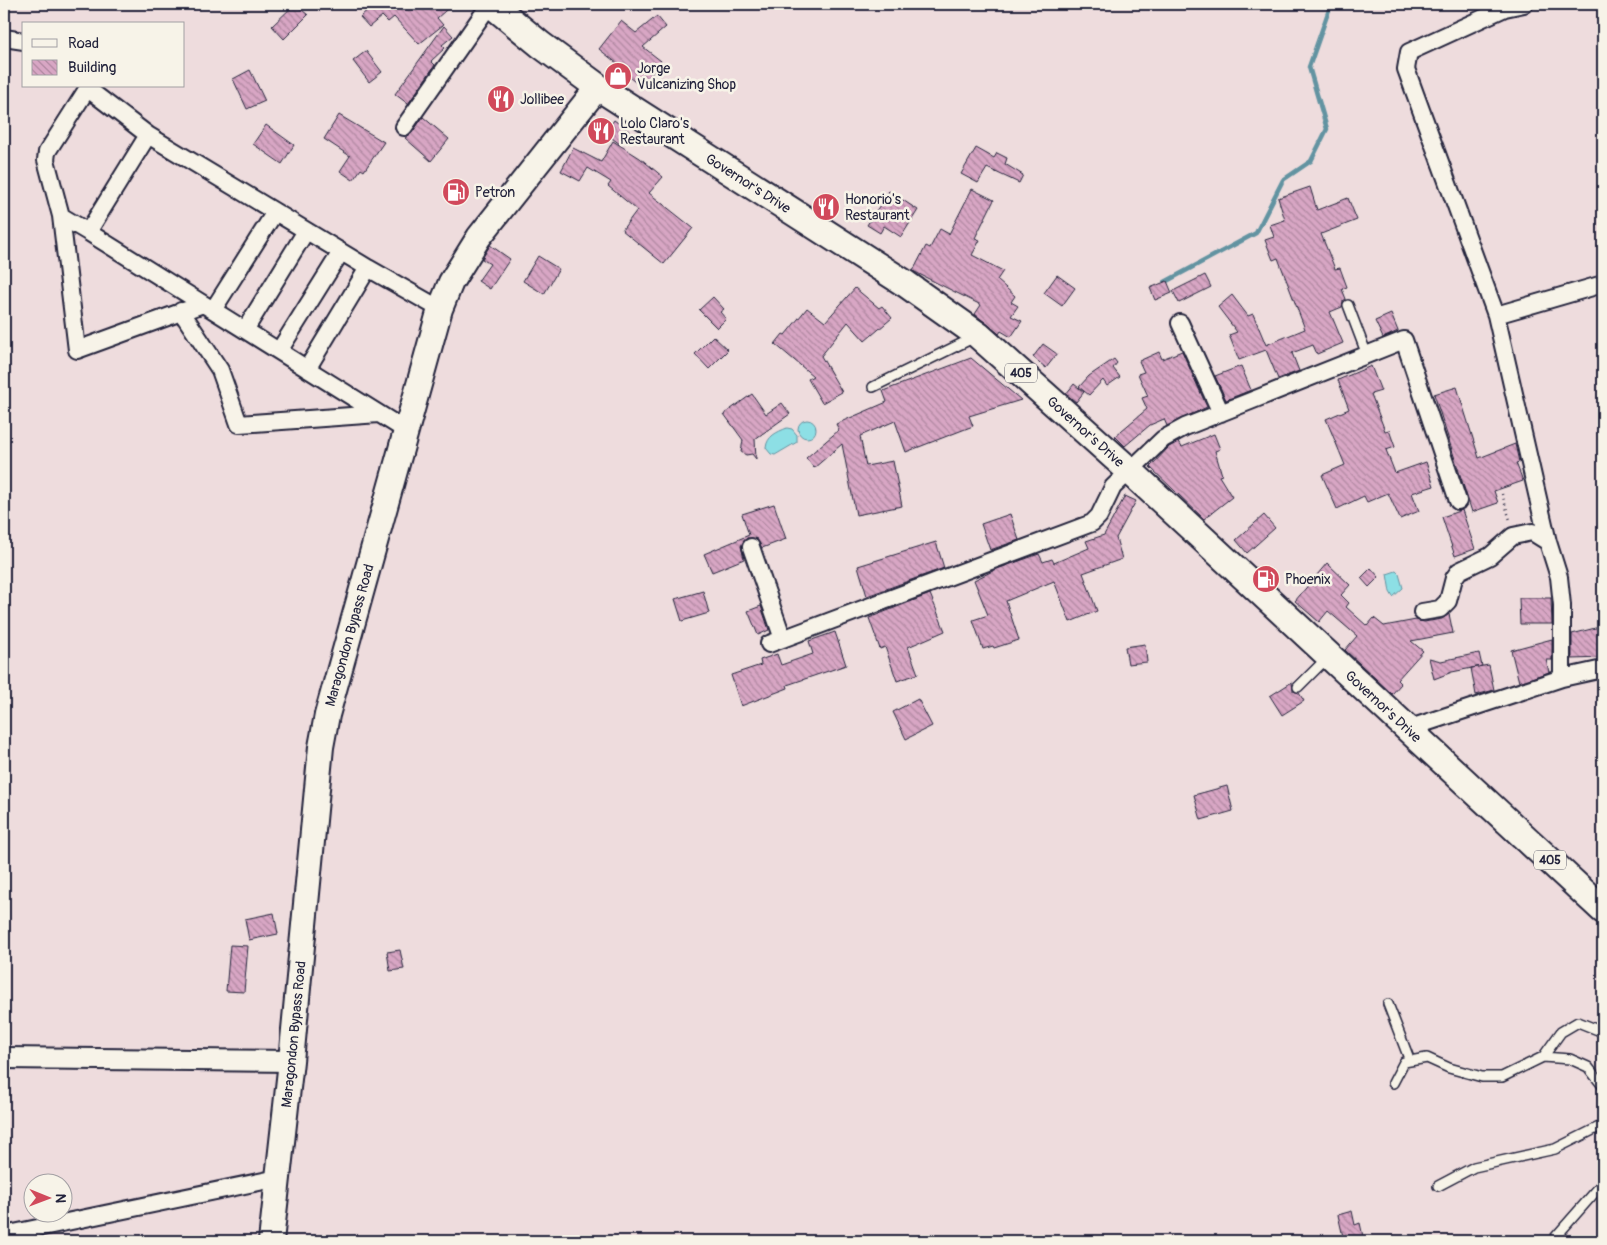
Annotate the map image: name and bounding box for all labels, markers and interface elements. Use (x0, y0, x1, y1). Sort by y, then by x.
legend (22, 22, 185, 88)
text: Road (68, 34, 99, 53)
text: Building (68, 58, 116, 77)
place label: Jorge Vulcanizing Shop (637, 60, 736, 93)
shop icon: Jorge Vulcanizing Shop (603, 61, 633, 91)
restaurant icon: Jollibee (486, 84, 516, 114)
place label: Jollibee (520, 91, 564, 108)
place label: Lolo Claro's Restaurant (620, 115, 690, 148)
restaurant icon: Lolo Claro's Restaurant (586, 116, 616, 146)
street label: Governor's Drive (703, 150, 794, 217)
fuel station icon: Petron (441, 177, 471, 207)
place label: Petron (475, 184, 515, 201)
place label: Honorio's Restaurant (845, 191, 910, 224)
restaurant icon: Honorio's Restaurant (811, 192, 841, 222)
road number: 405 (1005, 363, 1037, 382)
street label: Governor's Drive (1044, 393, 1128, 470)
street label: Maragondon Bypass Road (321, 562, 377, 708)
fuel station icon: Phoenix (1251, 564, 1281, 594)
place label: Phoenix (1285, 571, 1331, 588)
street label: Governor's Drive (1342, 667, 1425, 746)
road number: 405 (1534, 850, 1566, 870)
street label: Maragondon Bypass Road (277, 960, 309, 1108)
north arrow (22, 1172, 72, 1222)
text: N (52, 1193, 69, 1203)

